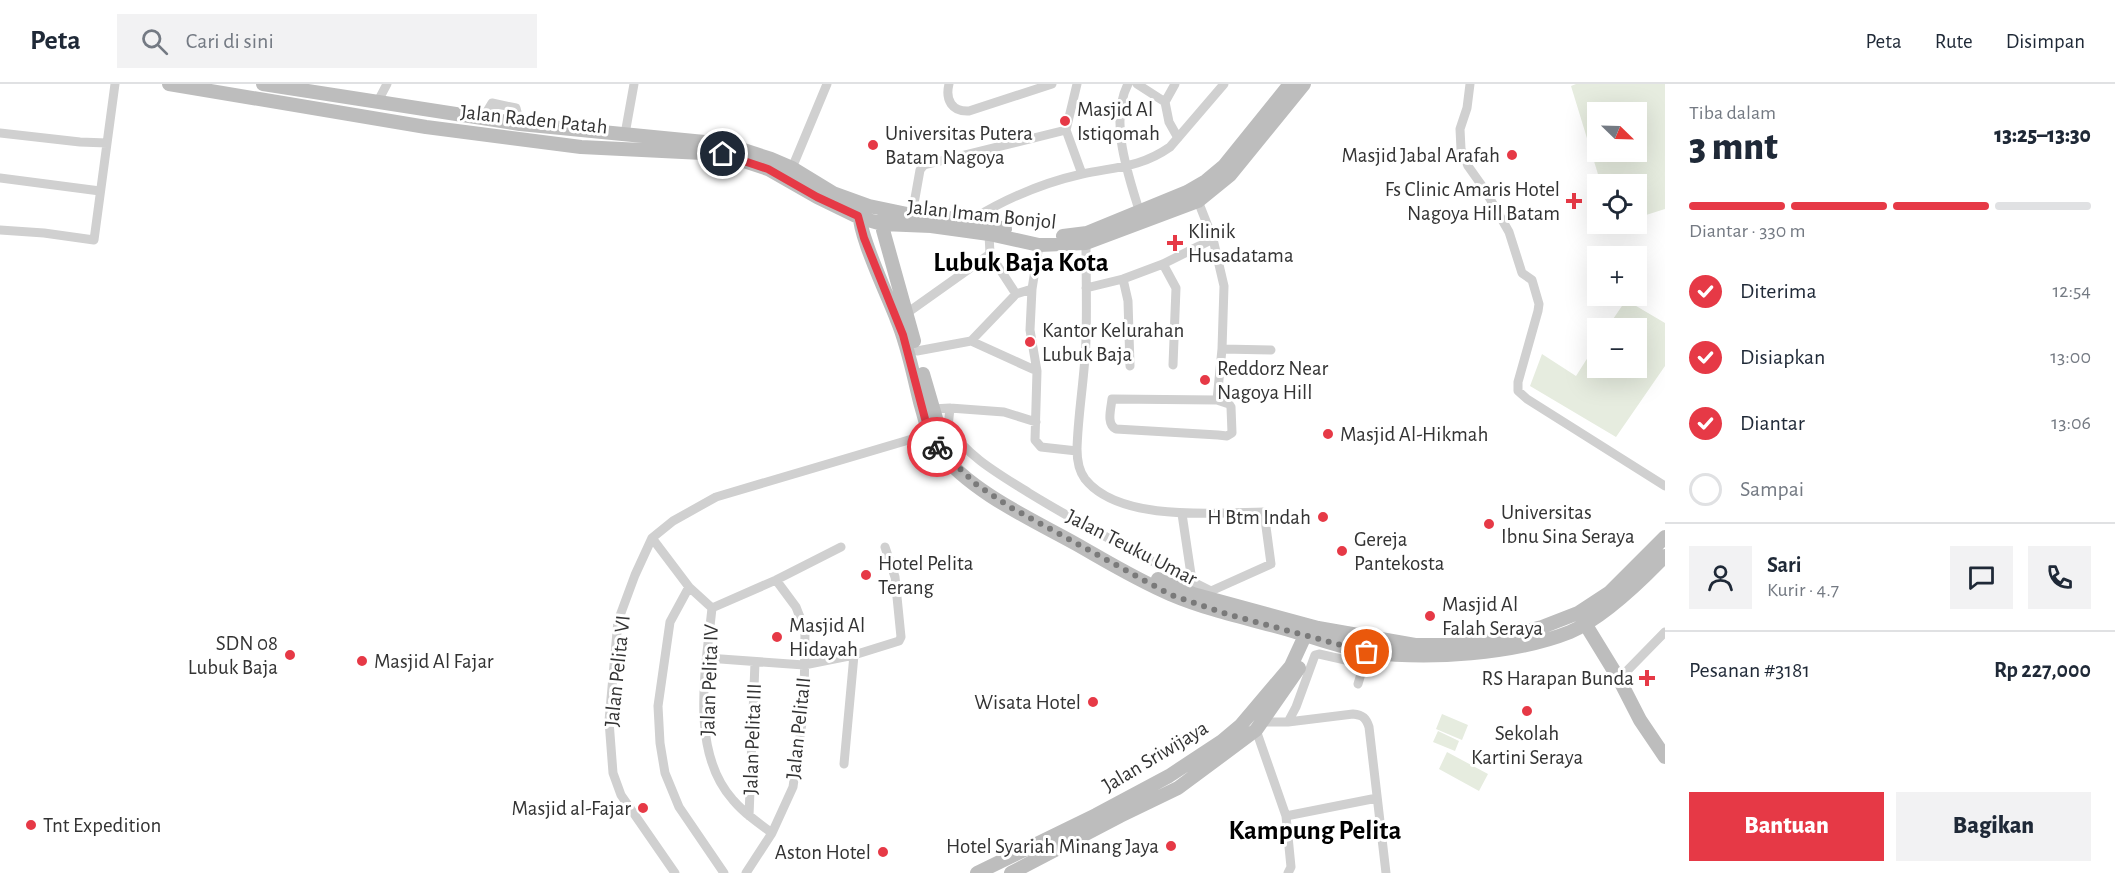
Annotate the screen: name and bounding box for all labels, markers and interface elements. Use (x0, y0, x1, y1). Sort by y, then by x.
search box (117, 14, 537, 68)
icon: search (138, 25, 171, 58)
text: Peta (30, 27, 81, 55)
text: Cari di sini (186, 30, 274, 52)
text: Peta (1866, 31, 1902, 52)
text: Rute (1935, 31, 1973, 52)
text: Disimpan (2006, 31, 2085, 52)
place label: Masjid Al Istiqomah (1077, 99, 1160, 144)
street label: Jalan Raden Patah (459, 101, 609, 138)
north arrow (1587, 102, 1647, 162)
map controls (1587, 102, 1647, 378)
text: Tiba dalam (1689, 103, 1776, 123)
marker: Masjid Al Istiqomah (1058, 114, 1072, 128)
place label: Universitas Putera Batam Nagoya (885, 123, 1033, 168)
text: 13:25–13:30 (1994, 124, 2091, 146)
pin (697, 128, 748, 179)
text: 3 mnt (1689, 128, 1778, 167)
icon: home (706, 137, 739, 170)
marker: Universitas Putera Batam Nagoya (866, 138, 880, 152)
place label: Masjid Jabal Arafah (1341, 145, 1500, 166)
marker: Masjid Jabal Arafah (1505, 148, 1519, 162)
button: locate (1587, 174, 1647, 234)
place label: Fs Clinic Amaris Hotel Nagoya Hill Batam (1385, 179, 1560, 224)
marker: Fs Clinic Amaris Hotel Nagoya Hill Batam (1565, 192, 1583, 210)
street label: Jalan Imam Bonjol (906, 196, 1058, 233)
place label: Klinik Husadatama (1188, 221, 1294, 266)
text: Diantar · 330 m (1689, 221, 1806, 241)
marker: Klinik Husadatama (1166, 234, 1184, 252)
button: + (1587, 246, 1647, 306)
district label: Lubuk Baja Kota (933, 249, 1109, 277)
icon: check (1689, 275, 1722, 308)
text: Diterima (1740, 280, 1817, 302)
text: 12:54 (2052, 281, 2091, 301)
button: − (1587, 318, 1647, 378)
place label: Kantor Kelurahan Lubuk Baja (1042, 320, 1184, 365)
marker: Kantor Kelurahan Lubuk Baja (1023, 335, 1037, 349)
icon: check (1689, 341, 1722, 374)
text: Disiapkan (1740, 346, 1825, 368)
text: 13:00 (2050, 347, 2091, 367)
place label: Reddorz Near Nagoya Hill (1217, 358, 1328, 403)
marker: Reddorz Near Nagoya Hill (1198, 373, 1212, 387)
icon: check (1689, 407, 1722, 440)
text: Diantar (1740, 412, 1805, 434)
text: 13:06 (2051, 413, 2091, 433)
courier (907, 417, 967, 477)
place label: Masjid Al-Hikmah (1340, 424, 1488, 445)
marker: Masjid Al-Hikmah (1321, 427, 1335, 441)
icon: bike (921, 431, 954, 464)
text: Sampai (1740, 478, 1804, 500)
place label: Universitas Ibnu Sina Seraya (1501, 502, 1635, 547)
street label: Jalan Teuku Umar (1063, 505, 1201, 589)
place label: H Btm Indah (1207, 507, 1311, 528)
marker: H Btm Indah (1316, 510, 1330, 524)
marker: Universitas Ibnu Sina Seraya (1482, 517, 1496, 531)
place label: Gereja Pantekosta (1354, 529, 1445, 574)
marker: Gereja Pantekosta (1335, 544, 1349, 558)
button: person (1689, 546, 1752, 609)
button: chat (1950, 546, 2013, 609)
button: phone (2028, 546, 2091, 609)
place label: Hotel Pelita Terang (878, 553, 974, 598)
text: Sari (1767, 554, 1801, 576)
marker: Hotel Pelita Terang (859, 568, 873, 582)
text: Kurir · 4.7 (1767, 580, 1839, 600)
place label: Masjid Al Falah Seraya (1442, 594, 1543, 639)
marker: Masjid Al Falah Seraya (1423, 609, 1437, 623)
street label: Jalan Pelita VI (601, 614, 634, 728)
place label: Masjid Al Hidayah (789, 615, 865, 660)
street label: Jalan Pelita IV (697, 624, 722, 736)
pin (1341, 626, 1392, 677)
marker: Masjid Al Hidayah (770, 630, 784, 644)
place label: SDN 08 Lubuk Baja (188, 633, 278, 678)
icon: bag (1350, 635, 1383, 668)
marker: SDN 08 Lubuk Baja (283, 648, 297, 662)
place label: Masjid Al Fajar (374, 651, 494, 672)
marker: Masjid Al Fajar (355, 654, 369, 668)
text: Pesanan #3181 (1689, 659, 1810, 681)
text: Rp 227,000 (1994, 659, 2091, 681)
place label: RS Harapan Bunda (1482, 668, 1634, 689)
marker: RS Harapan Bunda (1638, 669, 1656, 687)
street label: Jalan PelitaII (783, 676, 814, 780)
street label: Jalan Pelita III (740, 683, 765, 795)
place label: Wisata Hotel (974, 692, 1081, 713)
marker: Wisata Hotel (1086, 695, 1100, 709)
marker: Sekolah Kartini Seraya (1520, 704, 1534, 718)
street label: Jalan Sriwijaya (1099, 717, 1212, 796)
place label: Sekolah Kartini Seraya (1471, 723, 1583, 768)
button: Bantuan (1689, 792, 1884, 861)
button: Bagikan (1896, 792, 2091, 861)
place label: Masjid al-Fajar (511, 798, 631, 819)
marker: Masjid al-Fajar (636, 801, 650, 815)
place label: Tnt Expedition (43, 815, 161, 836)
district label: Kampung Pelita (1229, 817, 1401, 844)
marker: Tnt Expedition (24, 818, 38, 832)
place label: Hotel Syariah Minang Jaya (946, 836, 1159, 857)
marker: Hotel Syariah Minang Jaya (1164, 839, 1178, 853)
place label: Aston Hotel (775, 842, 871, 863)
marker: Aston Hotel (876, 845, 890, 859)

